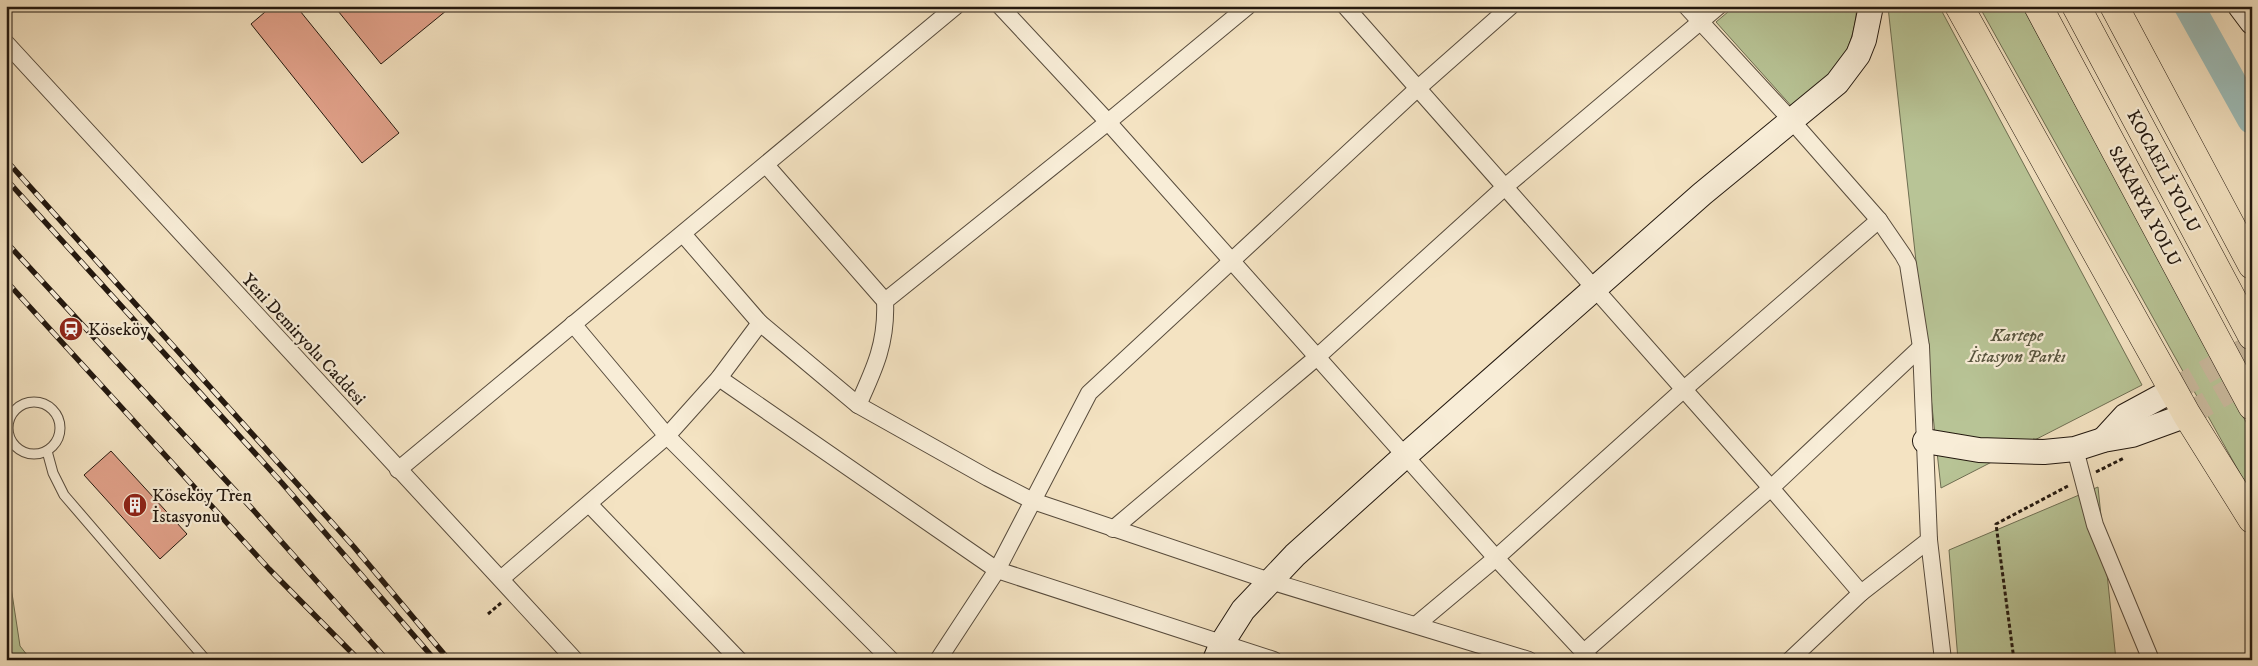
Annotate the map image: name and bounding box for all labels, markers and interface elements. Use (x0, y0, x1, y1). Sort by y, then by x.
street label: KOCAELİ YOLU (2122, 106, 2206, 237)
street label: SAKARYA YOLU (2103, 142, 2185, 271)
street label: Yeni Demiryolu Caddesi (237, 269, 370, 410)
station icon: Köseköy (58, 316, 84, 342)
place label: Köseköy (88, 319, 149, 341)
park label: Kartepe İstasyon Parkı (1967, 325, 2066, 368)
place label: Köseköy Tren İstasyonu (152, 485, 253, 528)
building icon: Köseköy Tren İstasyonu (122, 492, 148, 518)

